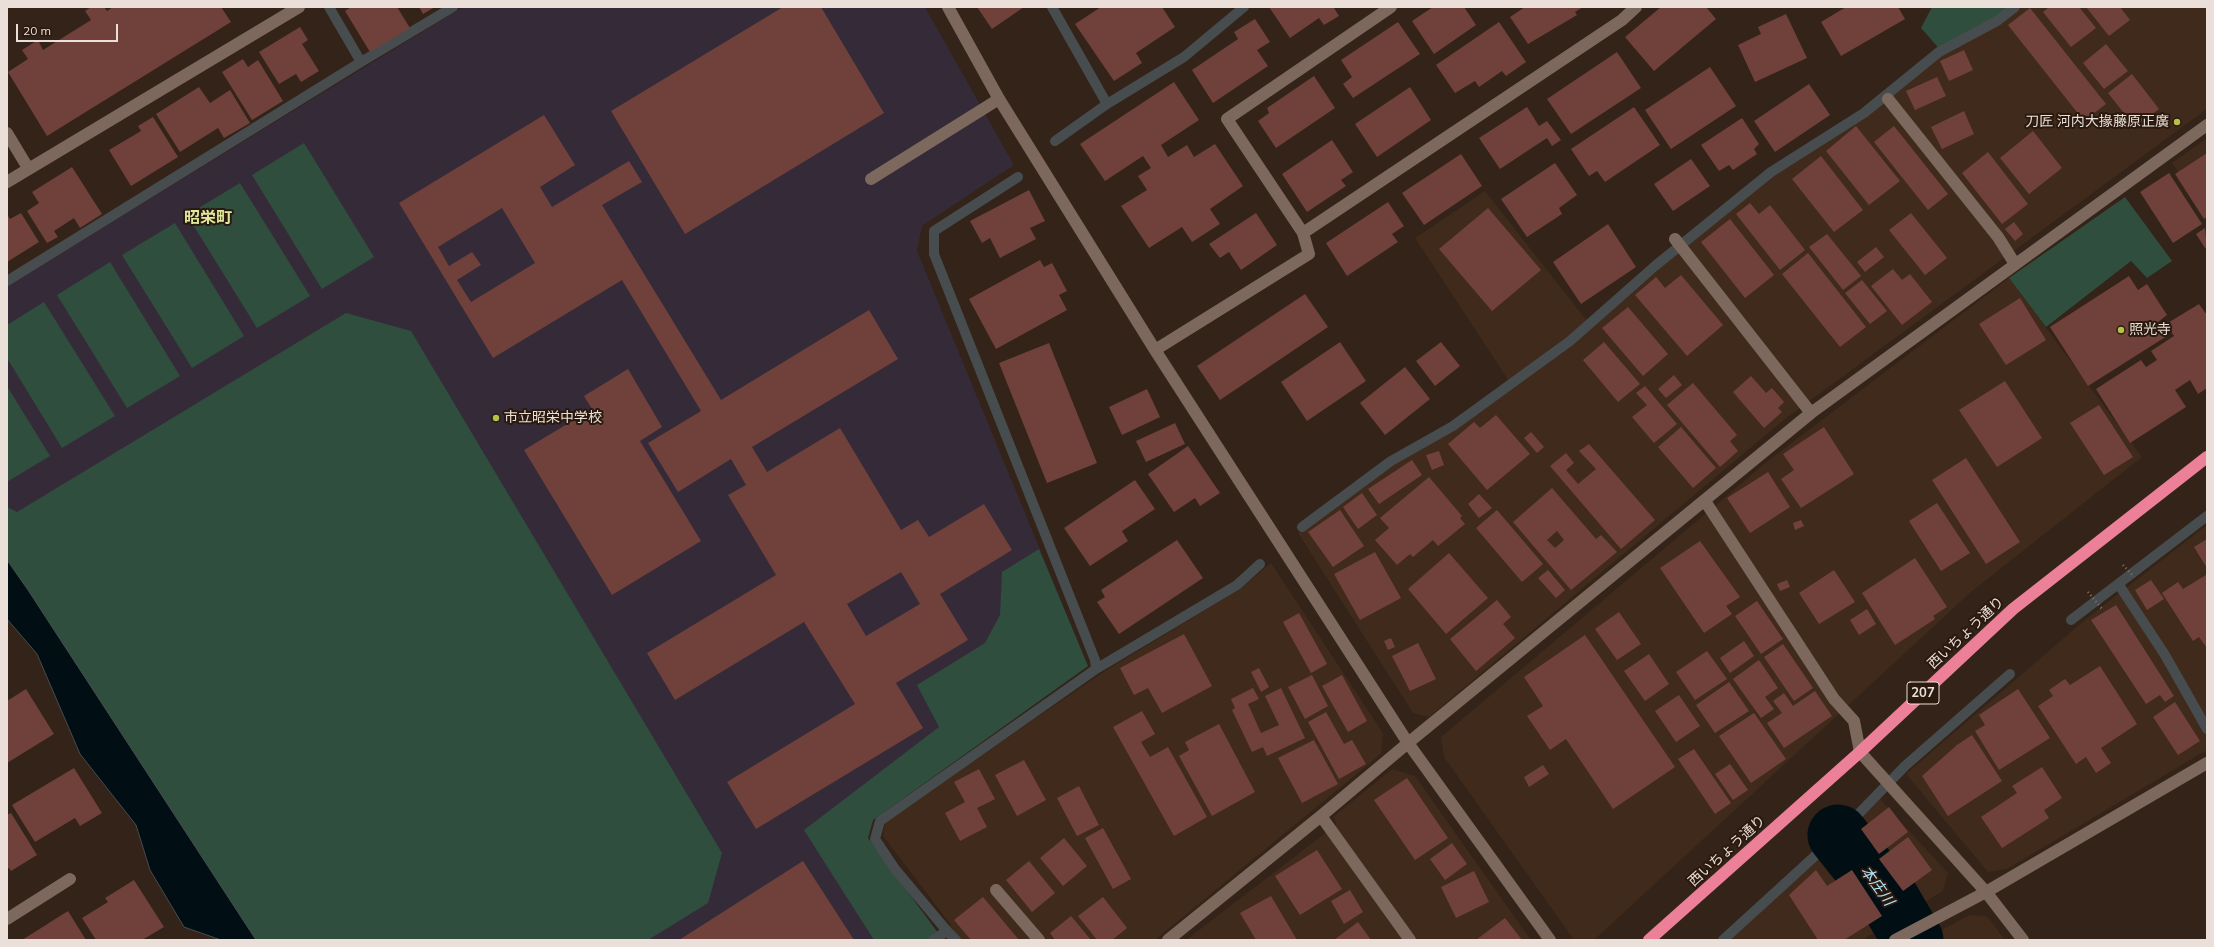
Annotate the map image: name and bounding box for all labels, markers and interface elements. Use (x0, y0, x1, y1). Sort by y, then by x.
scale bar (18, 16, 120, 42)
text: 20 m (23, 23, 51, 38)
place label: 刀匠 河内大掾藤原正廣 (2025, 114, 2169, 130)
marker: 刀匠 河内大掾藤原正廣 (2172, 117, 2182, 127)
district label: 昭栄町 (184, 208, 232, 228)
place label: 照光寺 (2129, 322, 2171, 338)
marker: 照光寺 (2116, 325, 2126, 335)
place label: 市立昭栄中学校 (504, 410, 602, 426)
marker: 市立昭栄中学校 (491, 413, 501, 423)
street label: 西いちょう通り (1924, 593, 2008, 673)
road number: 207 (1907, 682, 1939, 704)
street label: 西いちょう通り (1685, 812, 1769, 890)
water label: 本庄川 (1856, 863, 1898, 909)

